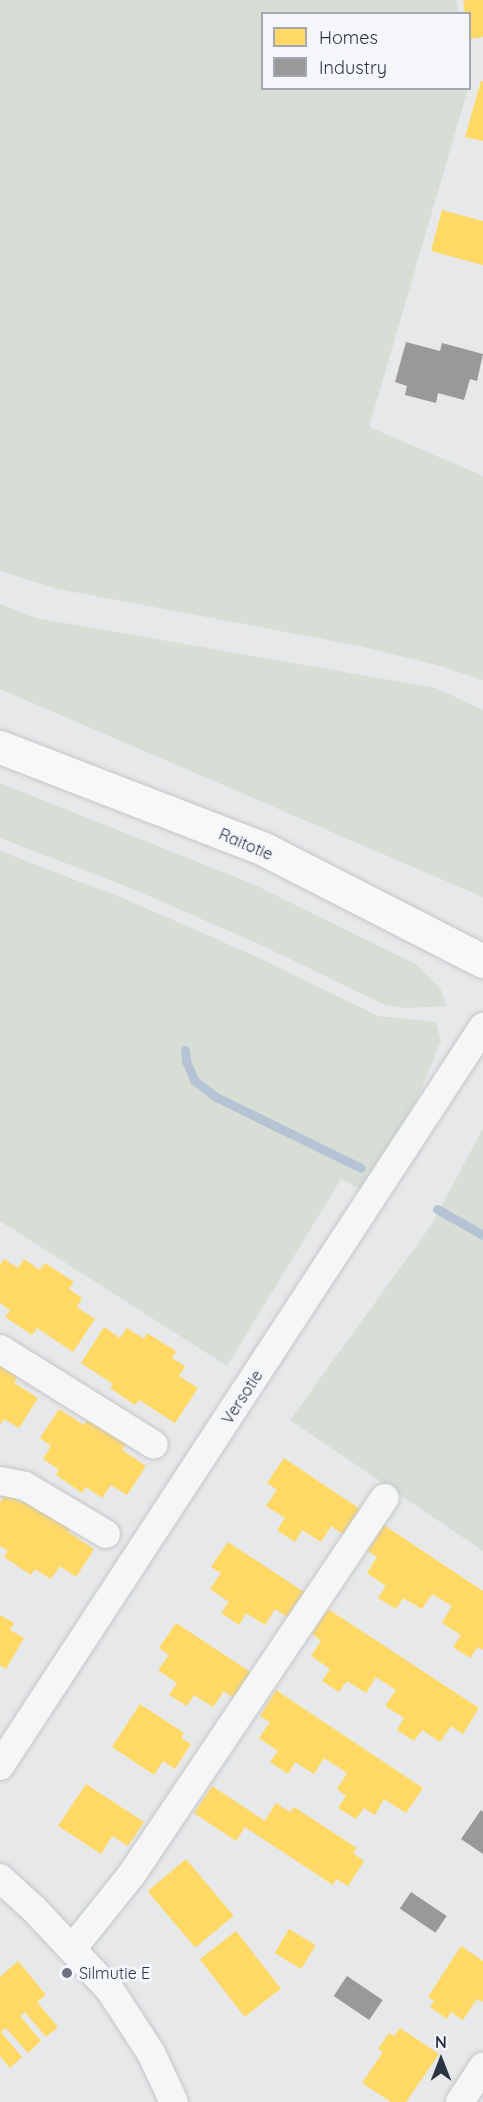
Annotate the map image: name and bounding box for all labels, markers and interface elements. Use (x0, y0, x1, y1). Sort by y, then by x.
legend (261, 12, 471, 90)
text: Homes (319, 26, 378, 49)
text: Industry (319, 56, 387, 79)
street label: Raitotie (216, 824, 276, 864)
street label: Versotie (217, 1366, 267, 1428)
place label: Silmutie E (79, 1963, 150, 1983)
marker: Silmutie E (60, 1966, 74, 1980)
north arrow (411, 2030, 471, 2090)
text: N (435, 2032, 447, 2052)

